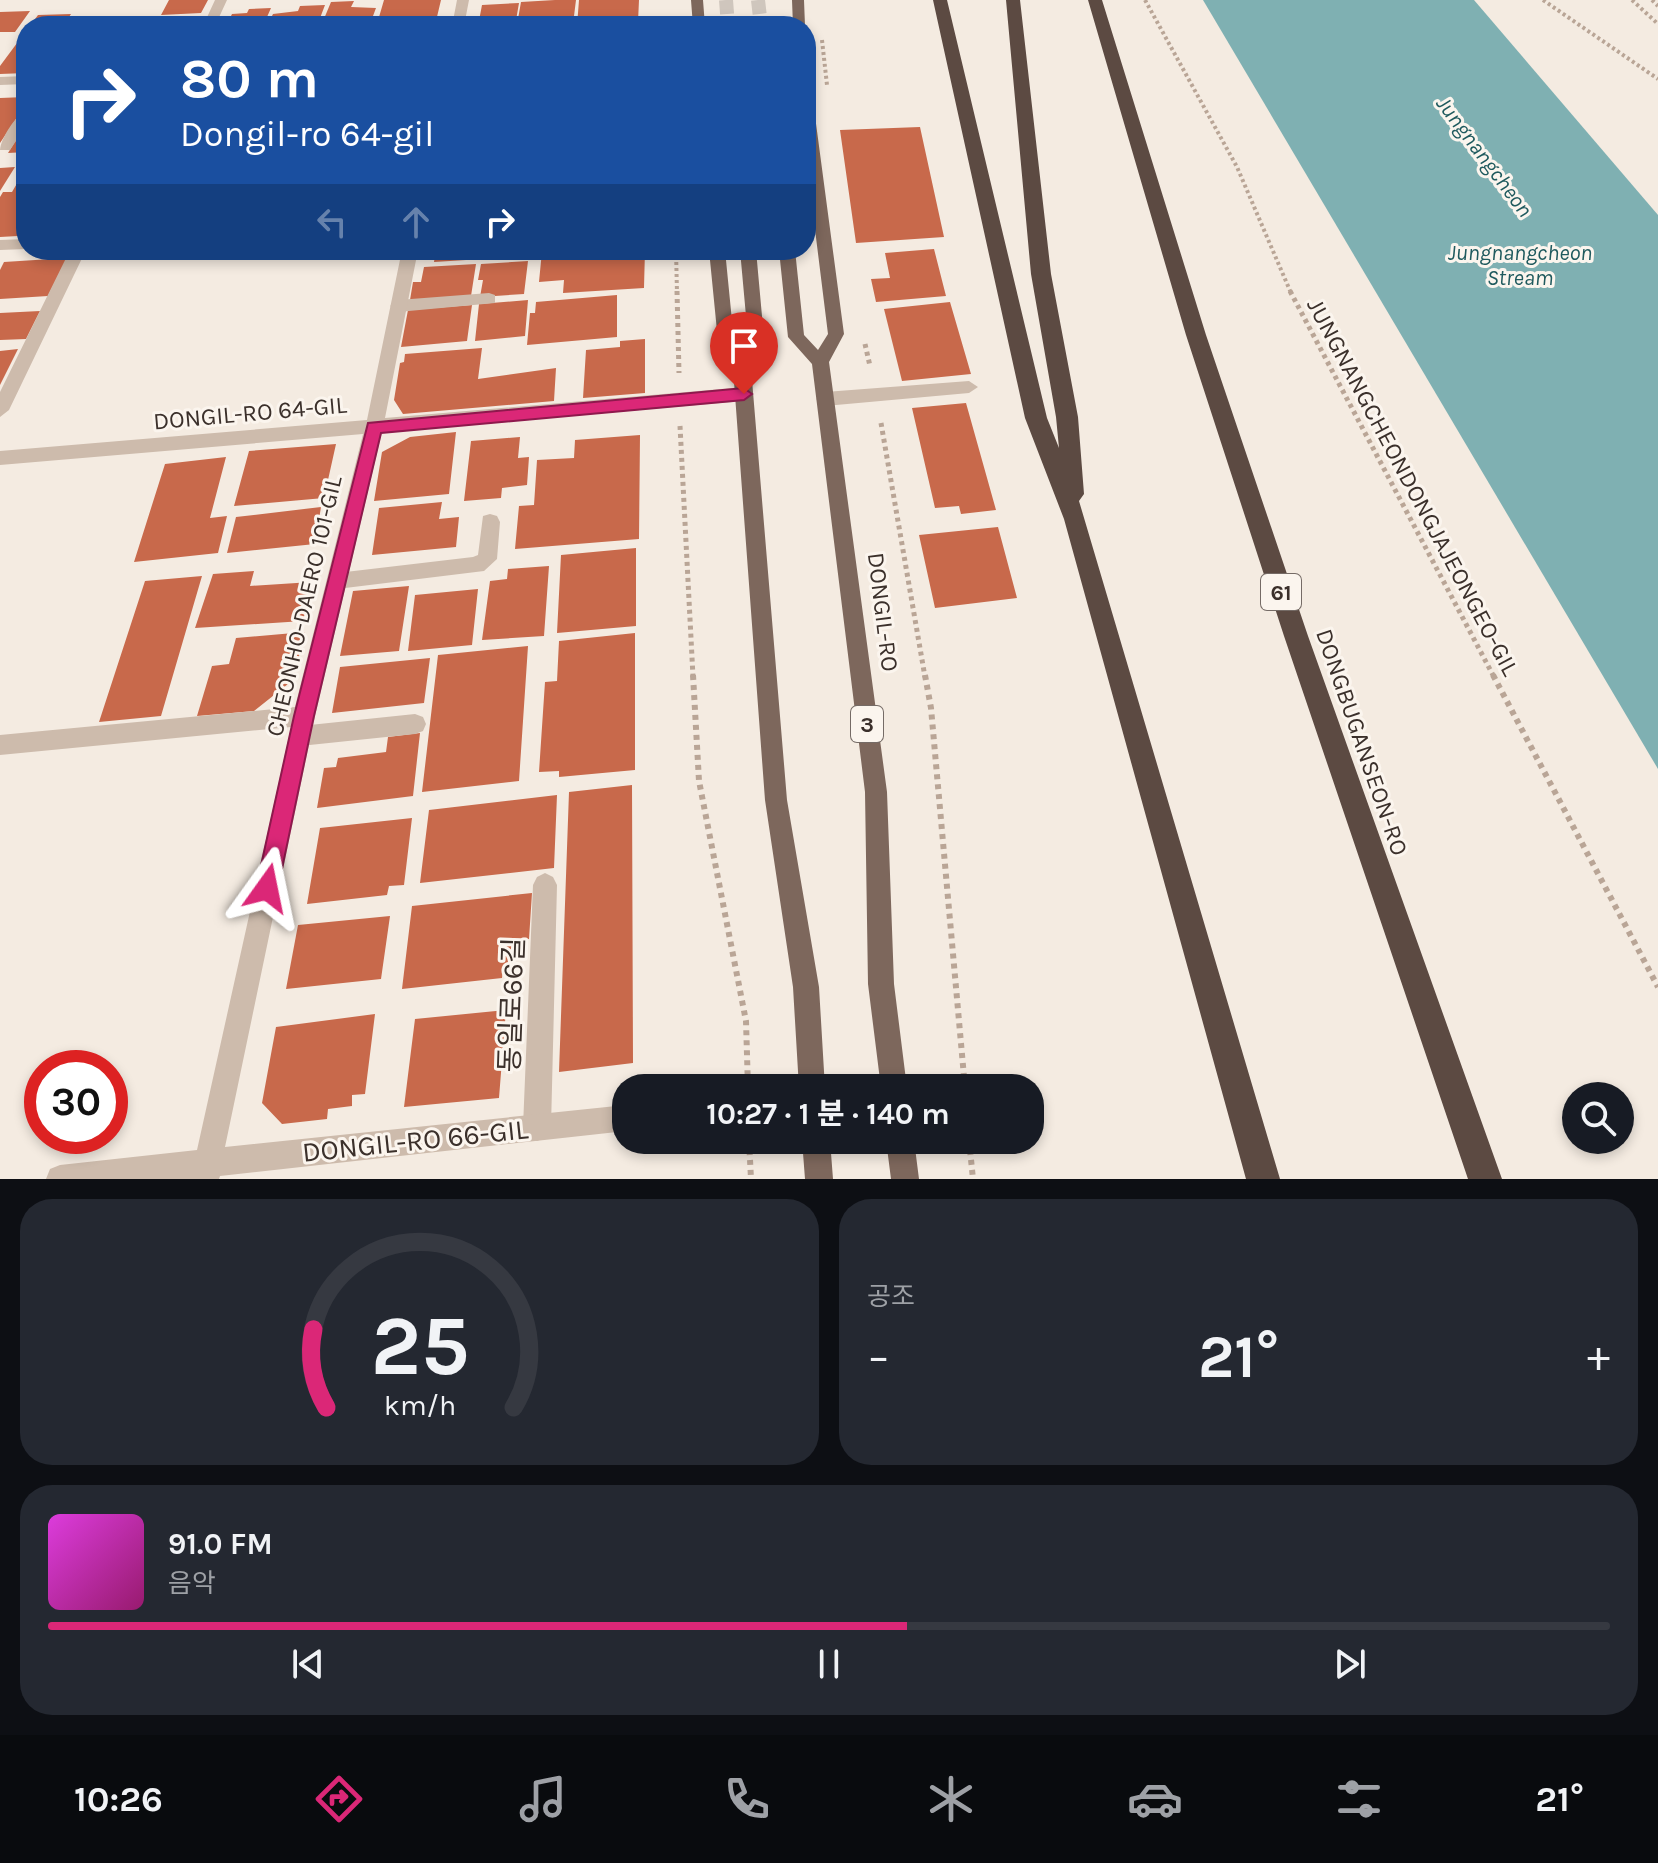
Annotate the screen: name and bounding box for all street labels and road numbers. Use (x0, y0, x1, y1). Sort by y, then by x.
street label: JUNGNANGCHEONDONGJAJEONGEO-GIL (1301, 294, 1525, 681)
street label: DONGIL-RO 64-GIL (152, 391, 349, 435)
street label: CHEONHO-DAERO 101-GIL (260, 472, 348, 739)
street label: DONGIL-RO (862, 551, 904, 673)
road number: 61 (1261, 574, 1301, 610)
street label: DONGBUGANSEON-RO (1310, 625, 1414, 859)
road number: 3 (851, 706, 883, 742)
street label: 동일로66길 (493, 937, 530, 1073)
street label: DONGIL-RO 66-GIL (300, 1112, 530, 1169)

